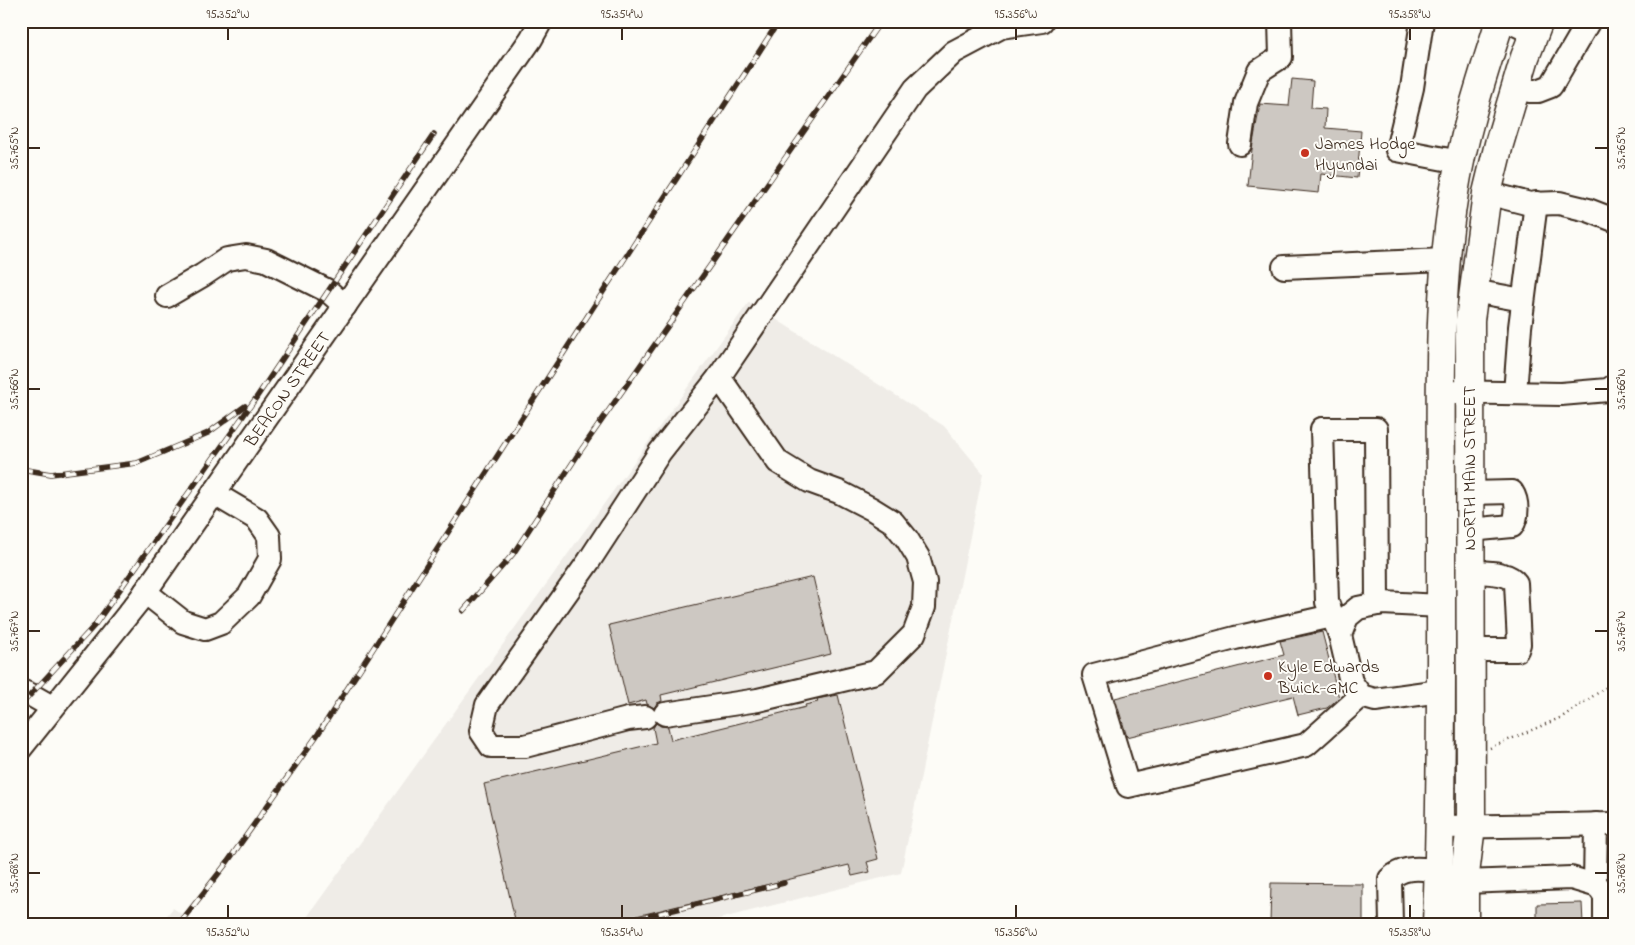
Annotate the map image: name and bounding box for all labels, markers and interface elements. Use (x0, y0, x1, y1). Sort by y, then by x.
text: 95.352°W (206, 6, 250, 24)
text: 95.354°W (601, 6, 643, 24)
text: 95.356°W (995, 6, 1037, 24)
text: 95.358°W (1389, 6, 1431, 24)
text: 35.765°N (6, 127, 24, 169)
text: 35.765°N (1613, 127, 1631, 169)
place label: James Hodge Hyundai (1315, 132, 1416, 179)
marker: James Hodge Hyundai (1299, 147, 1311, 159)
street label: BEACON STREET (238, 327, 338, 454)
text: 35.766°N (6, 368, 24, 410)
text: 35.766°N (1613, 368, 1631, 410)
street label: NORTH MAIN STREET (1458, 386, 1484, 550)
text: 35.767°N (6, 611, 24, 651)
text: 35.767°N (1613, 611, 1631, 651)
place label: Kyle Edwards Buick-GMC (1277, 655, 1380, 702)
marker: Kyle Edwards Buick-GMC (1262, 670, 1274, 682)
text: 35.768°N (6, 853, 24, 893)
text: 35.768°N (1613, 853, 1631, 893)
text: 95.352°W (206, 924, 250, 942)
text: 95.354°W (601, 924, 643, 942)
text: 95.356°W (995, 924, 1037, 942)
text: 95.358°W (1389, 924, 1431, 942)

